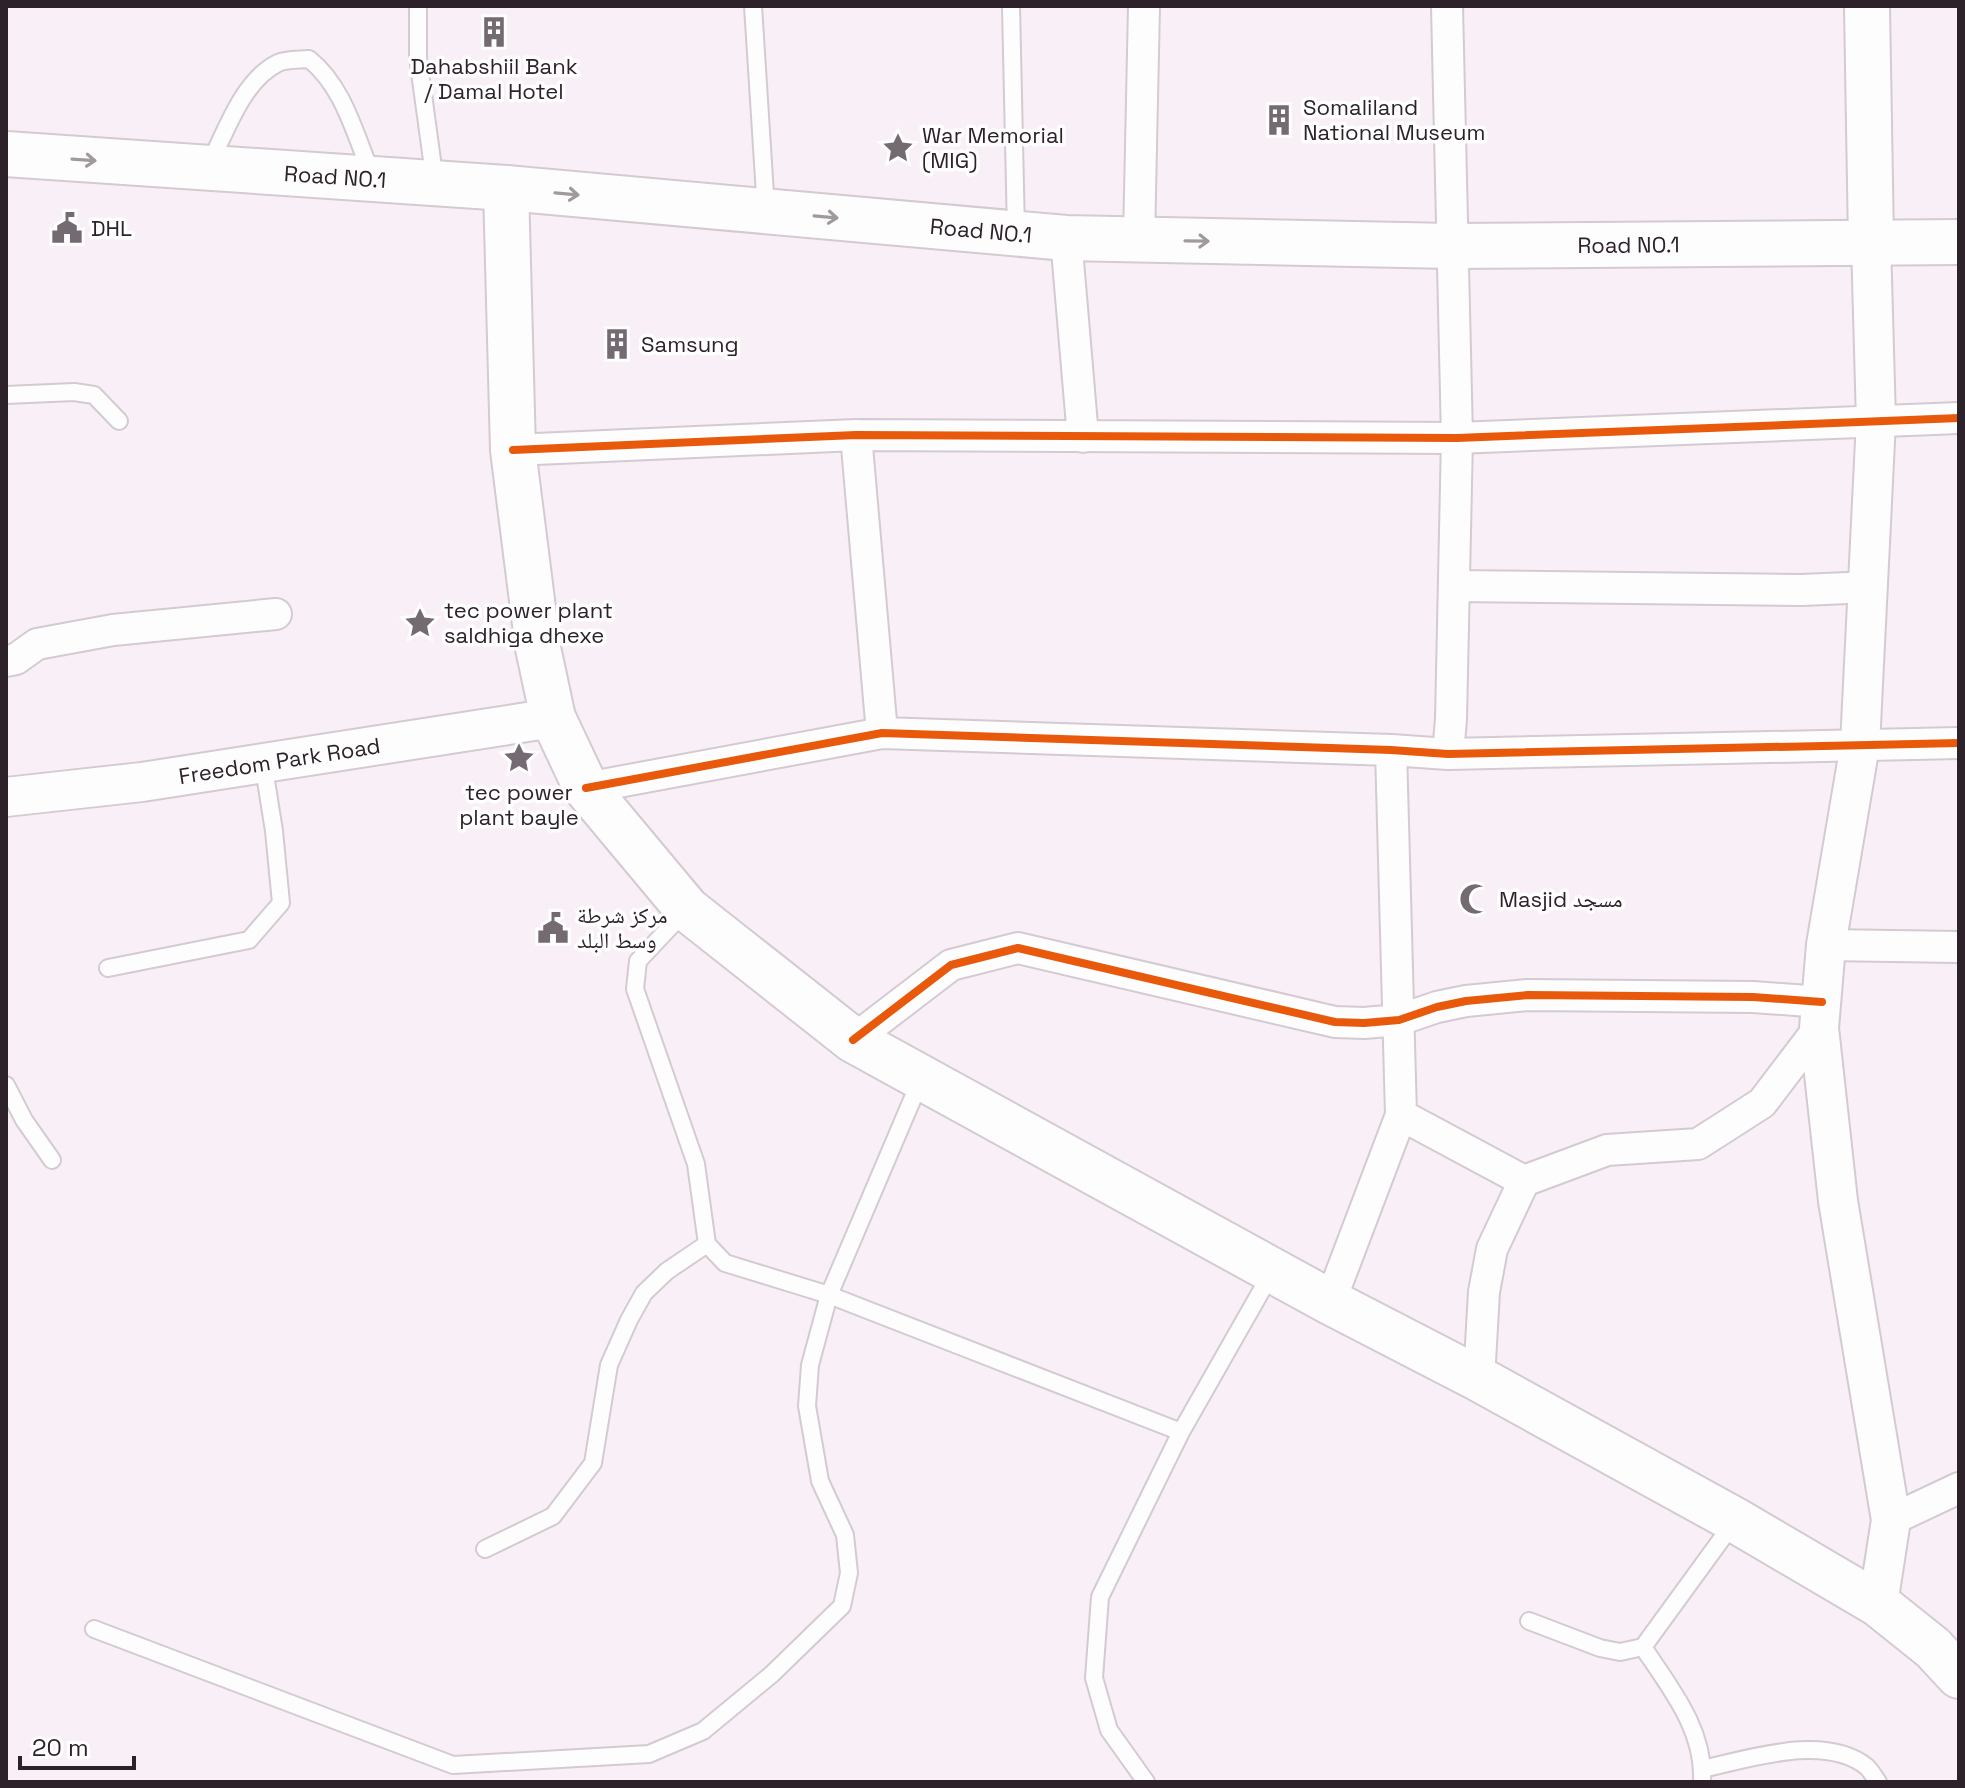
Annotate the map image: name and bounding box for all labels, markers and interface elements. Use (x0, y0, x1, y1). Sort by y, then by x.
building icon: Dahabshiil Bank / Damal Hotel (477, 15, 511, 49)
place label: Dahabshiil Bank / Damal Hotel (411, 52, 578, 105)
place label: Somaliland National Museum (1303, 93, 1485, 146)
building icon: Somaliland National Museum (1262, 103, 1296, 137)
place label: War Memorial (MIG) (922, 121, 1064, 174)
place icon: War Memorial (MIG) (881, 131, 915, 165)
one-way arrow (70, 153, 97, 168)
street label: Road NO.1 (283, 159, 387, 194)
one-way arrow (553, 187, 580, 202)
one-way arrow (812, 210, 839, 225)
public building icon: DHL (50, 211, 84, 245)
street label: Road NO.1 (929, 212, 1033, 249)
place label: DHL (91, 214, 132, 242)
street label: Road NO.1 (1577, 230, 1680, 259)
one-way arrow (1183, 234, 1210, 249)
building icon: Samsung (600, 327, 634, 361)
place label: Samsung (641, 330, 739, 358)
place label: tec power plant saldhiga dhexe (444, 596, 613, 649)
place icon: tec power plant saldhiga dhexe (403, 606, 437, 640)
street label: Freedom Park Road (177, 731, 382, 790)
place icon: tec power plant bayle (502, 741, 536, 775)
place label: tec power plant bayle (459, 778, 579, 831)
mosque icon: Masjid مسجد (1458, 882, 1492, 916)
place label: Masjid مسجد (1499, 885, 1623, 913)
place label: مركز شرطة وسط البلد (577, 901, 667, 954)
public building icon: مركز شرطة وسط البلد (536, 911, 570, 945)
scale bar (20, 1720, 134, 1770)
text: 20 m (32, 1732, 89, 1763)

